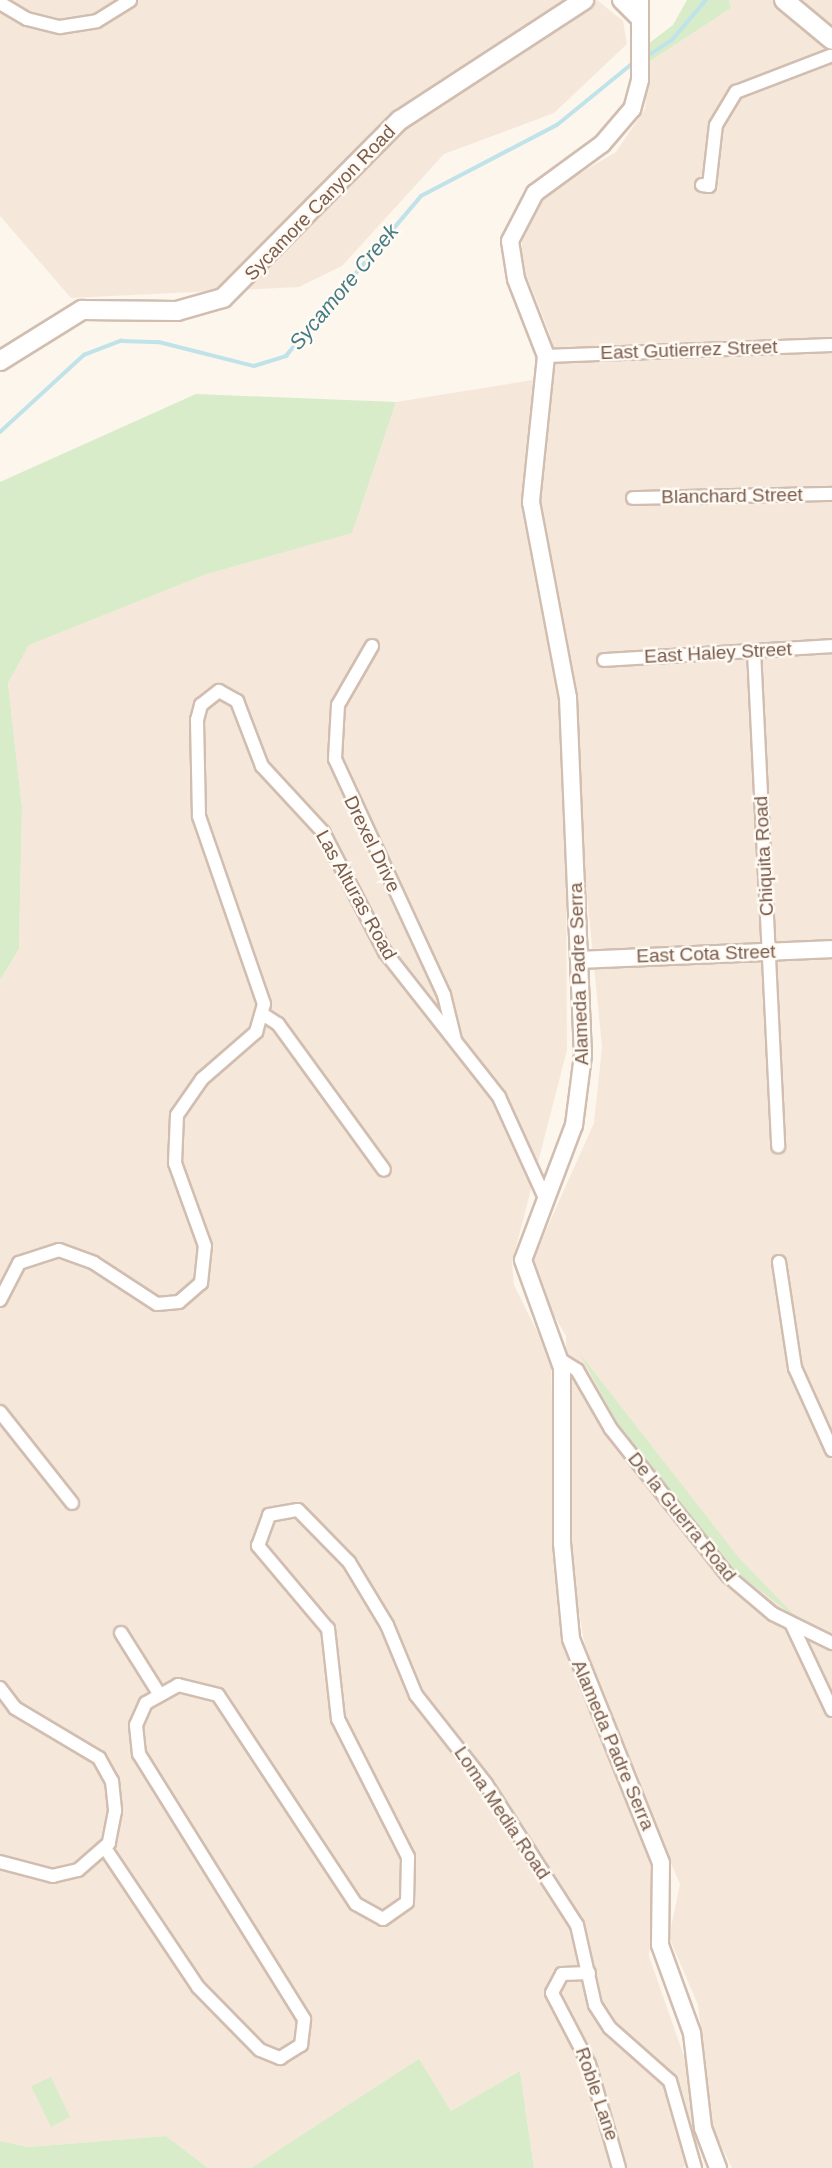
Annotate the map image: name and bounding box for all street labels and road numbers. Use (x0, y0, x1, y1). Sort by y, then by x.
street label: Sycamore Canyon Road (240, 121, 400, 285)
street label: East Gutierrez Street (600, 336, 778, 364)
street label: Blanchard Street (661, 483, 803, 509)
street label: East Haley Street (644, 638, 792, 668)
street label: Drexel Drive (339, 792, 405, 896)
street label: Chiquita Road (749, 795, 779, 917)
street label: Las Alturas Road (311, 826, 401, 964)
street label: Alameda Padre Serra (564, 882, 594, 1066)
street label: East Cota Street (636, 940, 776, 968)
street label: De la Guerra Road (623, 1448, 741, 1586)
street label: Alameda Padre Serra (567, 1656, 659, 1834)
street label: Loma Media Road (449, 1742, 555, 1884)
street label: Roble Lane (570, 2044, 624, 2144)

